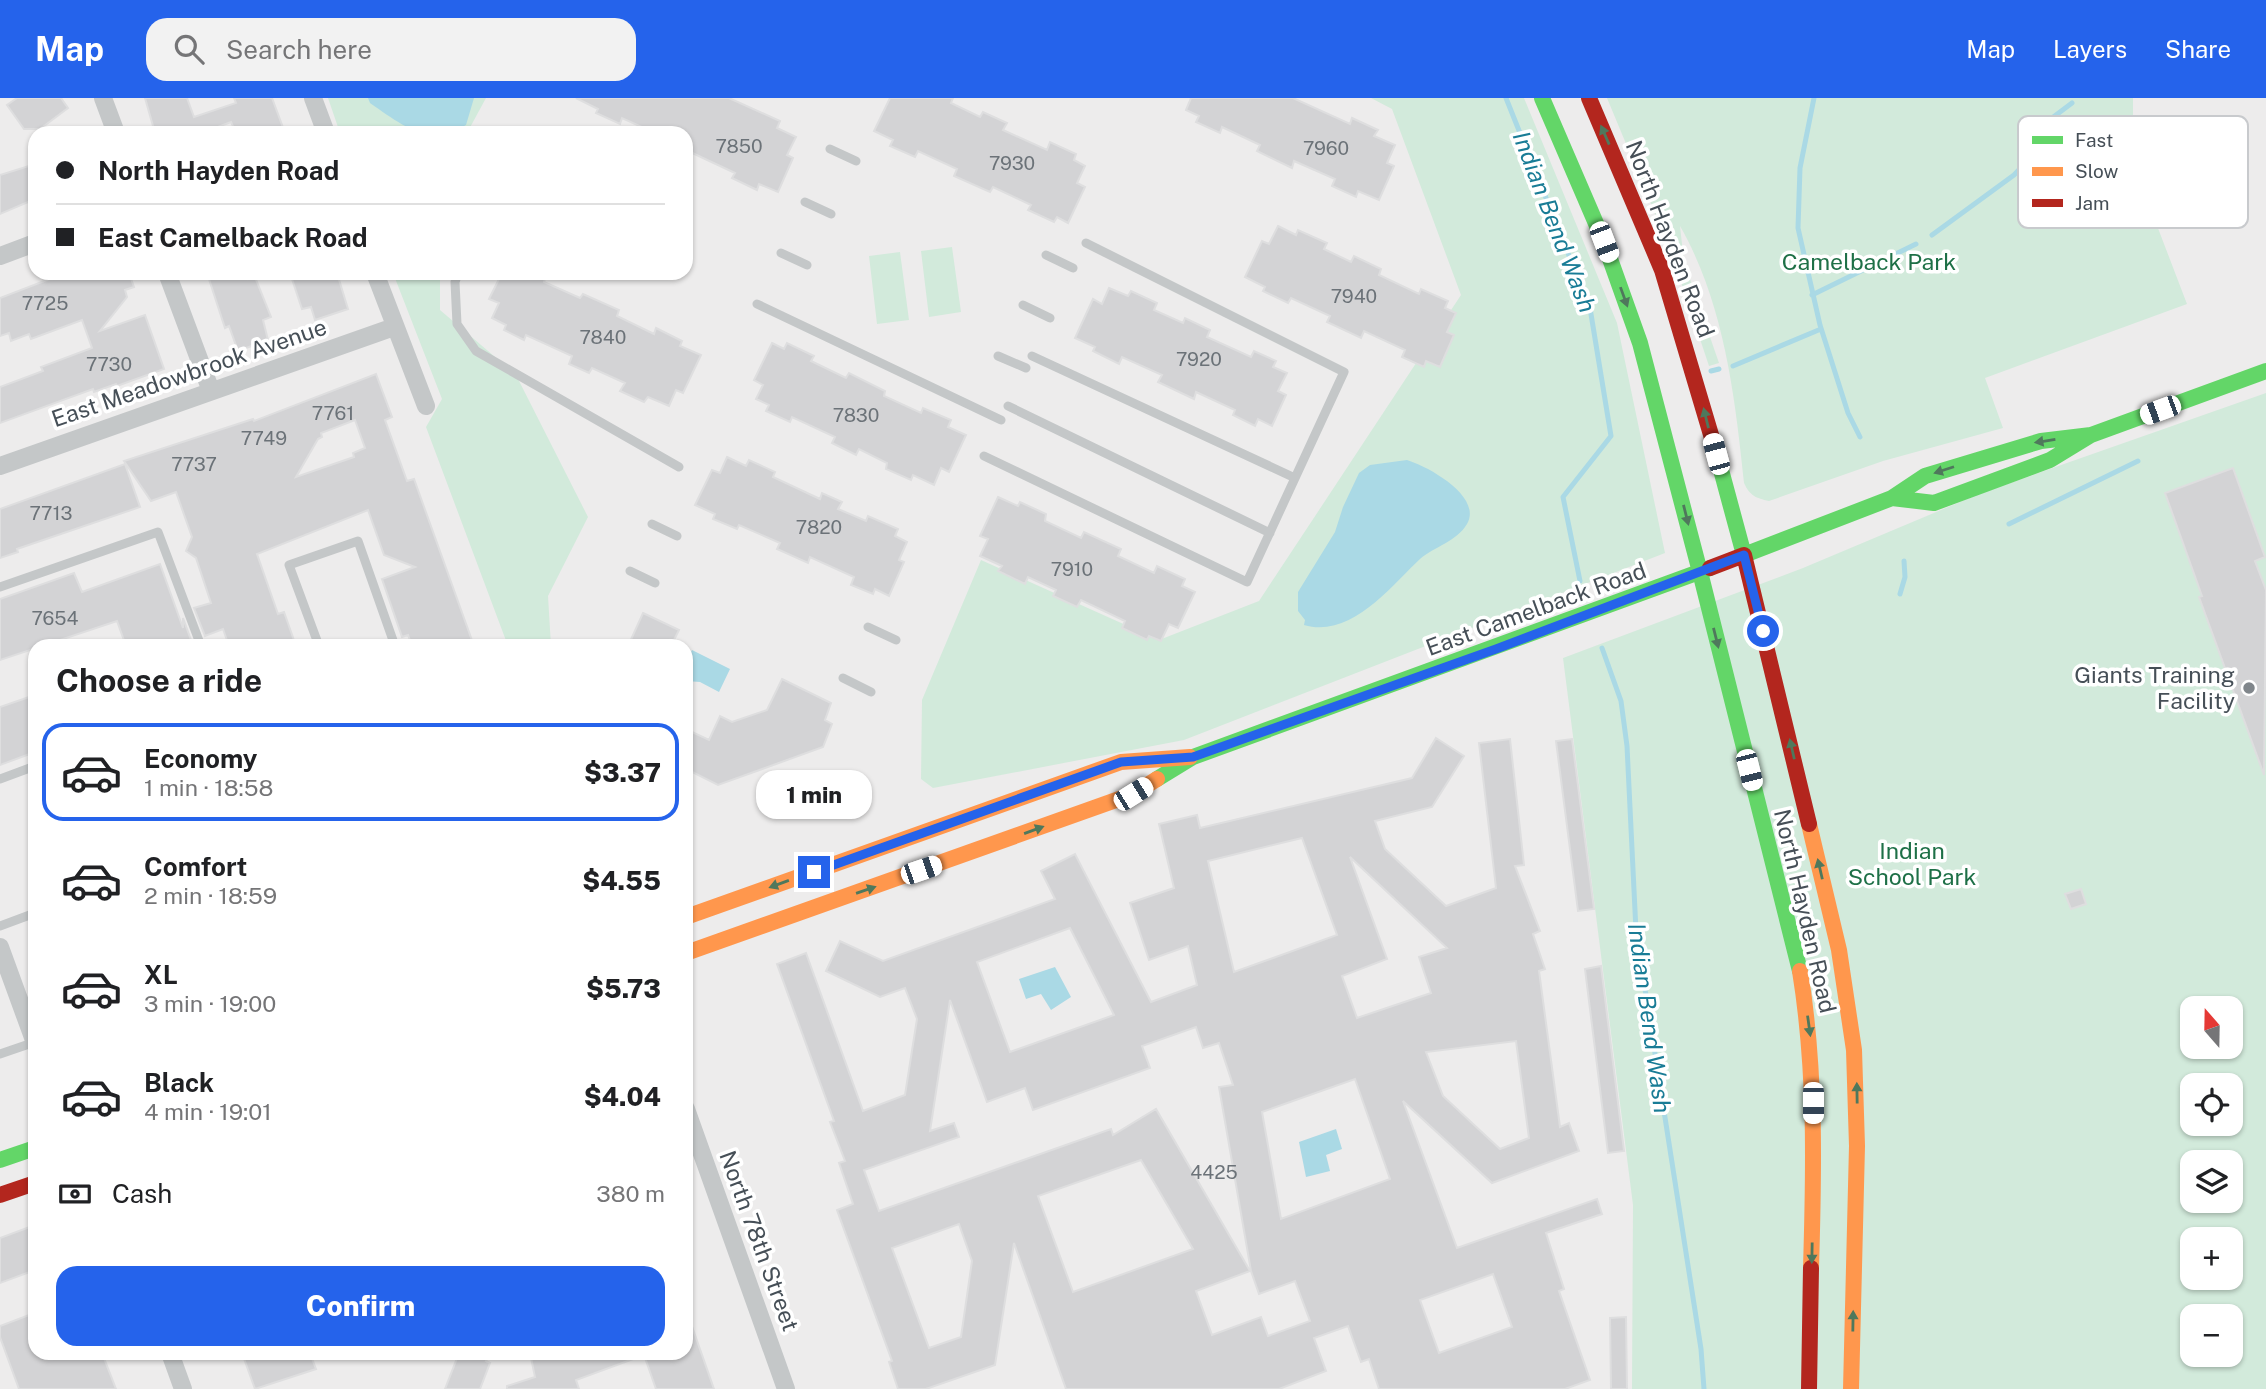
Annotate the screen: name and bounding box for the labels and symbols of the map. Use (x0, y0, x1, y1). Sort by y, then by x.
legend (2018, 116, 2248, 228)
one-way arrow (1599, 125, 1611, 145)
water label: Indian Bend Wash (1508, 127, 1602, 316)
text: Fast (2075, 129, 2113, 151)
house number: 7850 (715, 135, 763, 157)
house number: 7960 (1303, 137, 1349, 159)
street label: North Hayden Road (1620, 137, 1720, 341)
house number: 7930 (989, 152, 1035, 174)
text: Slow (2075, 160, 2119, 182)
text: Jam (2075, 192, 2109, 214)
car (1587, 219, 1622, 265)
park label: Camelback Park (1782, 248, 1956, 275)
house number: 7940 (1331, 285, 1377, 307)
one-way arrow (1619, 287, 1630, 308)
house number: 7725 (22, 292, 68, 314)
street label: East Meadowbrook Avenue (48, 313, 330, 432)
house number: 7840 (580, 326, 626, 348)
house number: 7920 (1176, 348, 1222, 370)
house number: 7730 (86, 353, 132, 375)
car (2137, 393, 2184, 427)
house number: 7761 (312, 402, 354, 424)
house number: 7830 (833, 404, 879, 426)
one-way arrow (1700, 407, 1711, 429)
house number: 7749 (241, 427, 287, 449)
car (1701, 431, 1732, 477)
one-way arrow (2034, 436, 2056, 447)
house number: 7737 (171, 453, 217, 475)
one-way arrow (1933, 465, 1954, 476)
house number: 7713 (29, 502, 73, 524)
one-way arrow (1681, 504, 1692, 526)
house number: 7820 (796, 516, 842, 538)
street label: East Camelback Road (1422, 556, 1650, 661)
house number: 7910 (1051, 558, 1093, 580)
house number: 7654 (32, 607, 79, 629)
route start (1747, 615, 1779, 647)
one-way arrow (1711, 627, 1722, 649)
place label: Giants Training Facility (2074, 661, 2235, 714)
marker: Giants Training Facility (2241, 680, 2257, 696)
one-way arrow (1786, 738, 1797, 760)
car (1734, 747, 1765, 793)
callout: 1 min (756, 770, 872, 820)
car (1110, 774, 1157, 814)
street label: North Hayden Road (1769, 806, 1842, 1016)
one-way arrow (1024, 824, 1045, 835)
park label: Indian School Park (1848, 837, 1976, 890)
car (898, 853, 945, 887)
route end (798, 856, 830, 888)
one-way arrow (1814, 858, 1825, 880)
one-way arrow (768, 879, 789, 890)
one-way arrow (856, 884, 877, 895)
water label: Indian Bend Wash (1623, 921, 1677, 1115)
north arrow (2180, 996, 2244, 1059)
one-way arrow (1803, 1015, 1814, 1037)
car (1803, 1082, 1824, 1124)
one-way arrow (1851, 1082, 1863, 1104)
street label: North 78th Street (714, 1147, 805, 1335)
house number: 4425 (1190, 1161, 1238, 1183)
one-way arrow (1806, 1243, 1818, 1265)
one-way arrow (1847, 1310, 1858, 1332)

